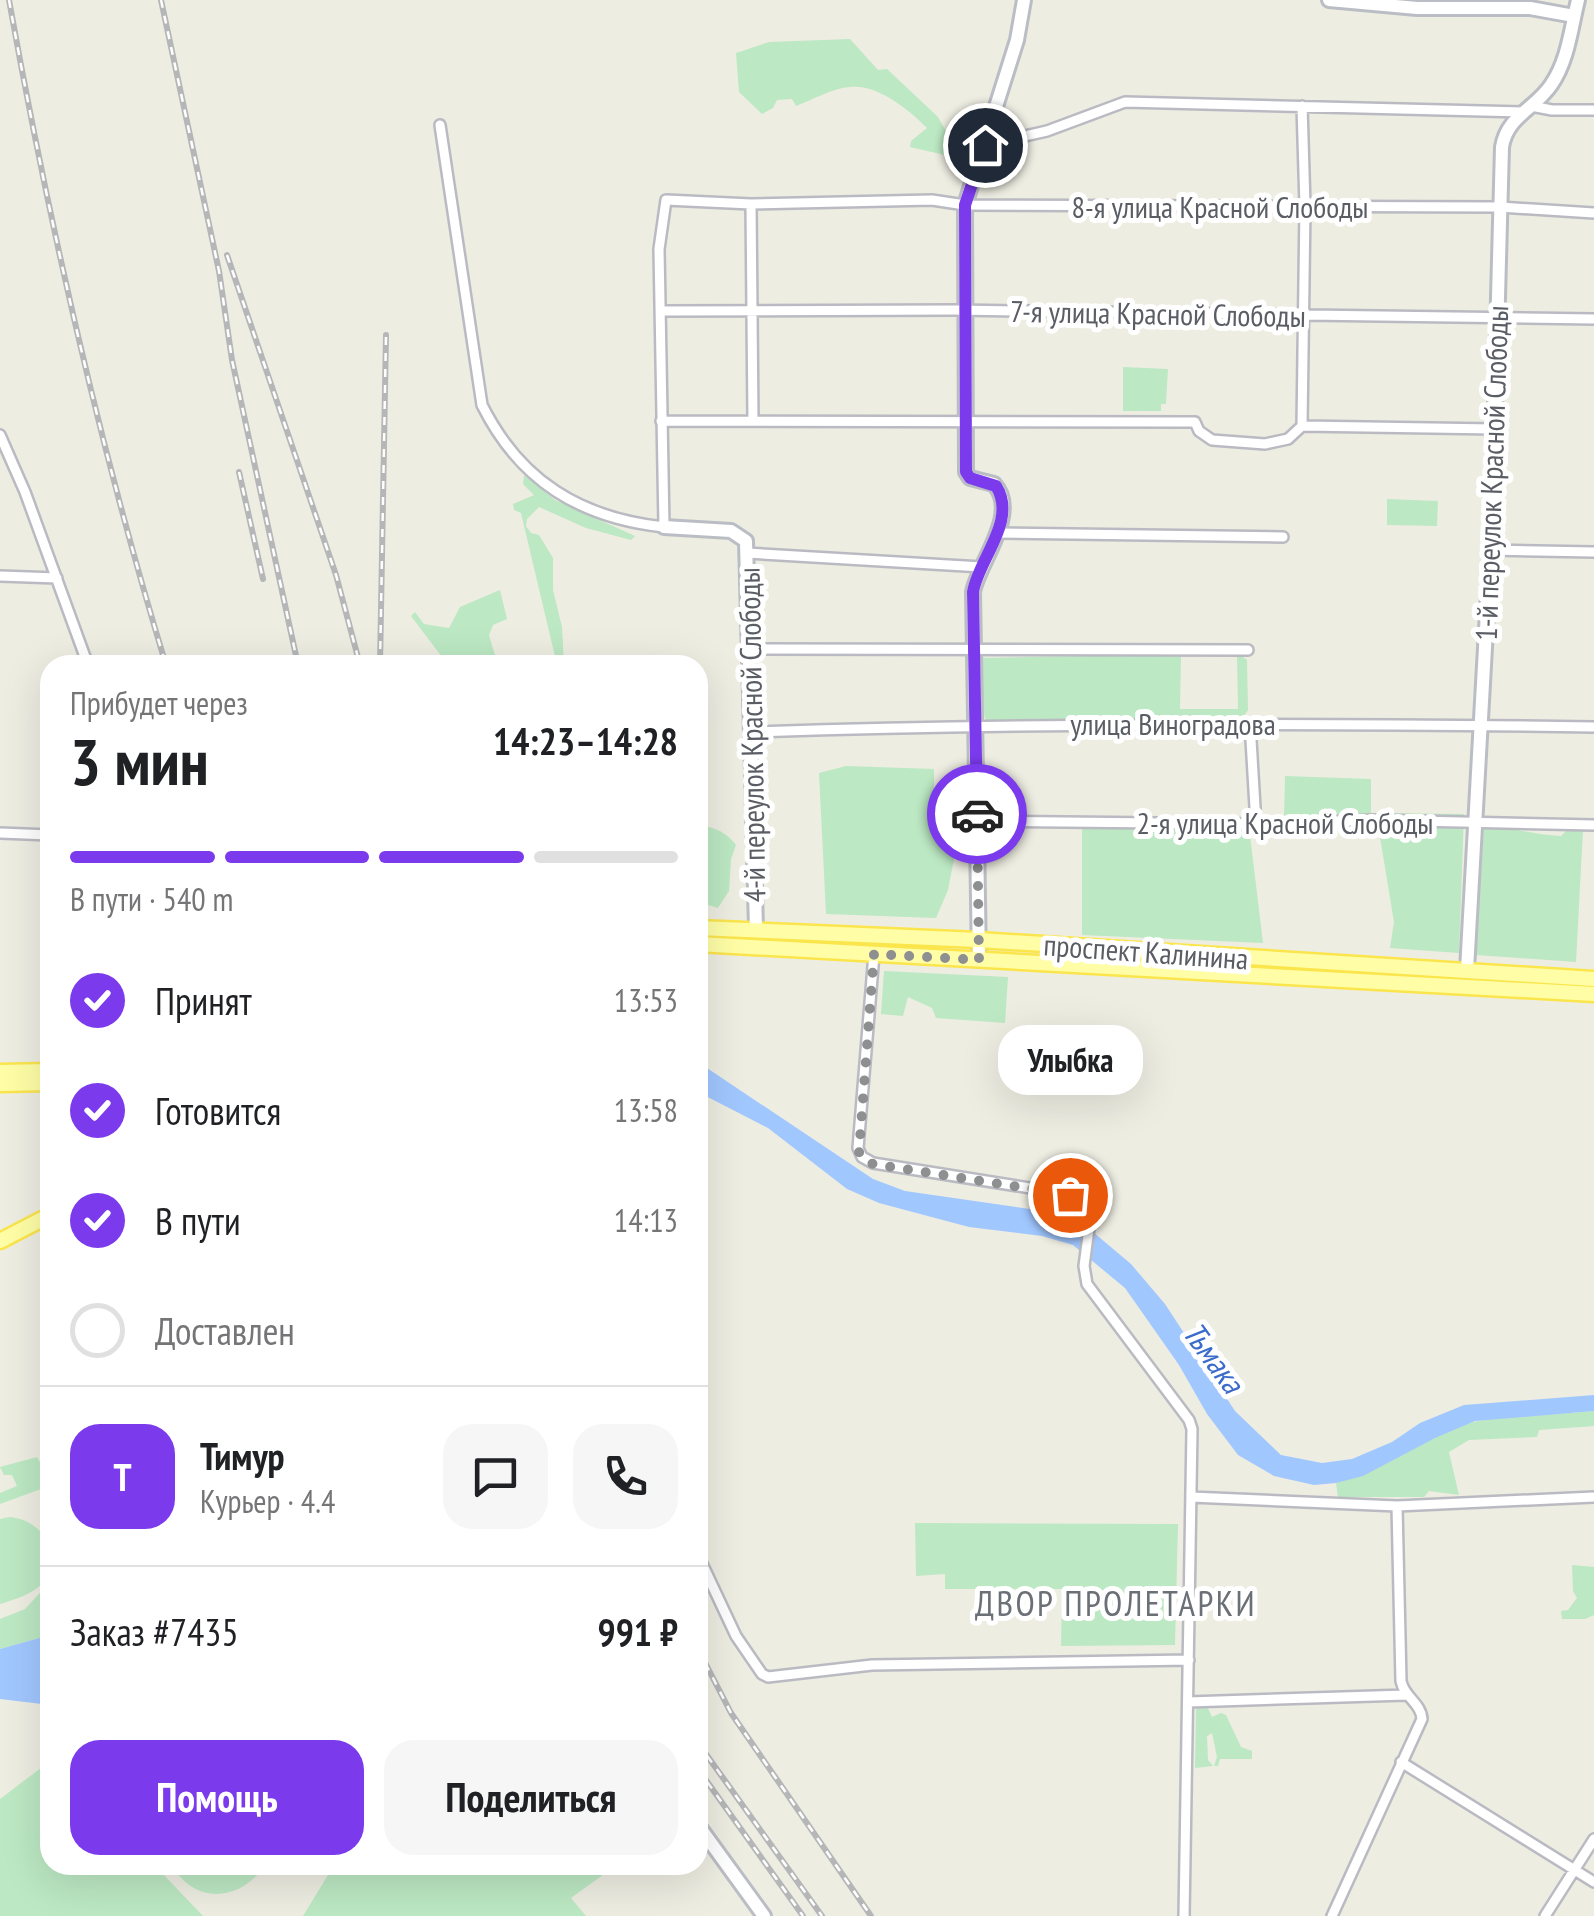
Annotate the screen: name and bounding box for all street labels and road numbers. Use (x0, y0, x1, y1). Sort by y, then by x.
street label: 8-я улица Красной Слободы (1071, 187, 1369, 226)
street label: 7-я улица Красной Слободы (1010, 291, 1306, 335)
street label: 1-й переулок Красной Слободы (1466, 305, 1516, 641)
street label: 4-й переулок Красной Слободы (729, 567, 773, 903)
street label: улица Виноградова (1070, 704, 1276, 743)
street label: 2-я улица Красной Слободы (1136, 803, 1434, 842)
street label: проспект Калинина (1042, 924, 1250, 978)

